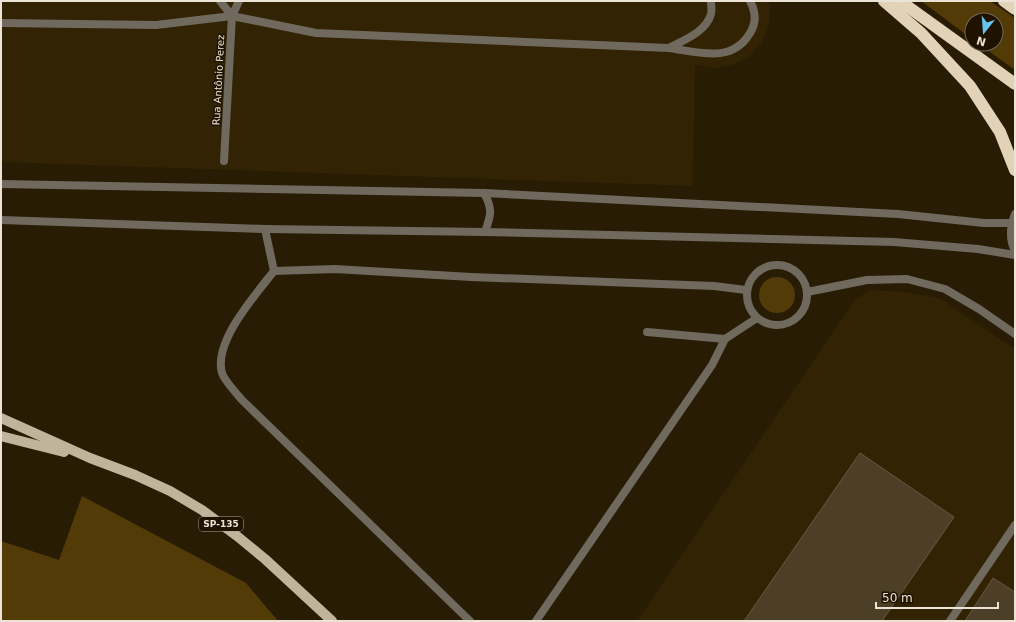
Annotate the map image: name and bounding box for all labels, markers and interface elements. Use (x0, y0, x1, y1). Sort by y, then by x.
north arrow (964, 12, 1004, 52)
street label: Rua Antônio Perez (211, 34, 226, 126)
text: N (975, 34, 988, 49)
road number: SP-135 (199, 517, 243, 531)
scale bar (876, 584, 998, 610)
text: 50 m (882, 591, 913, 605)

